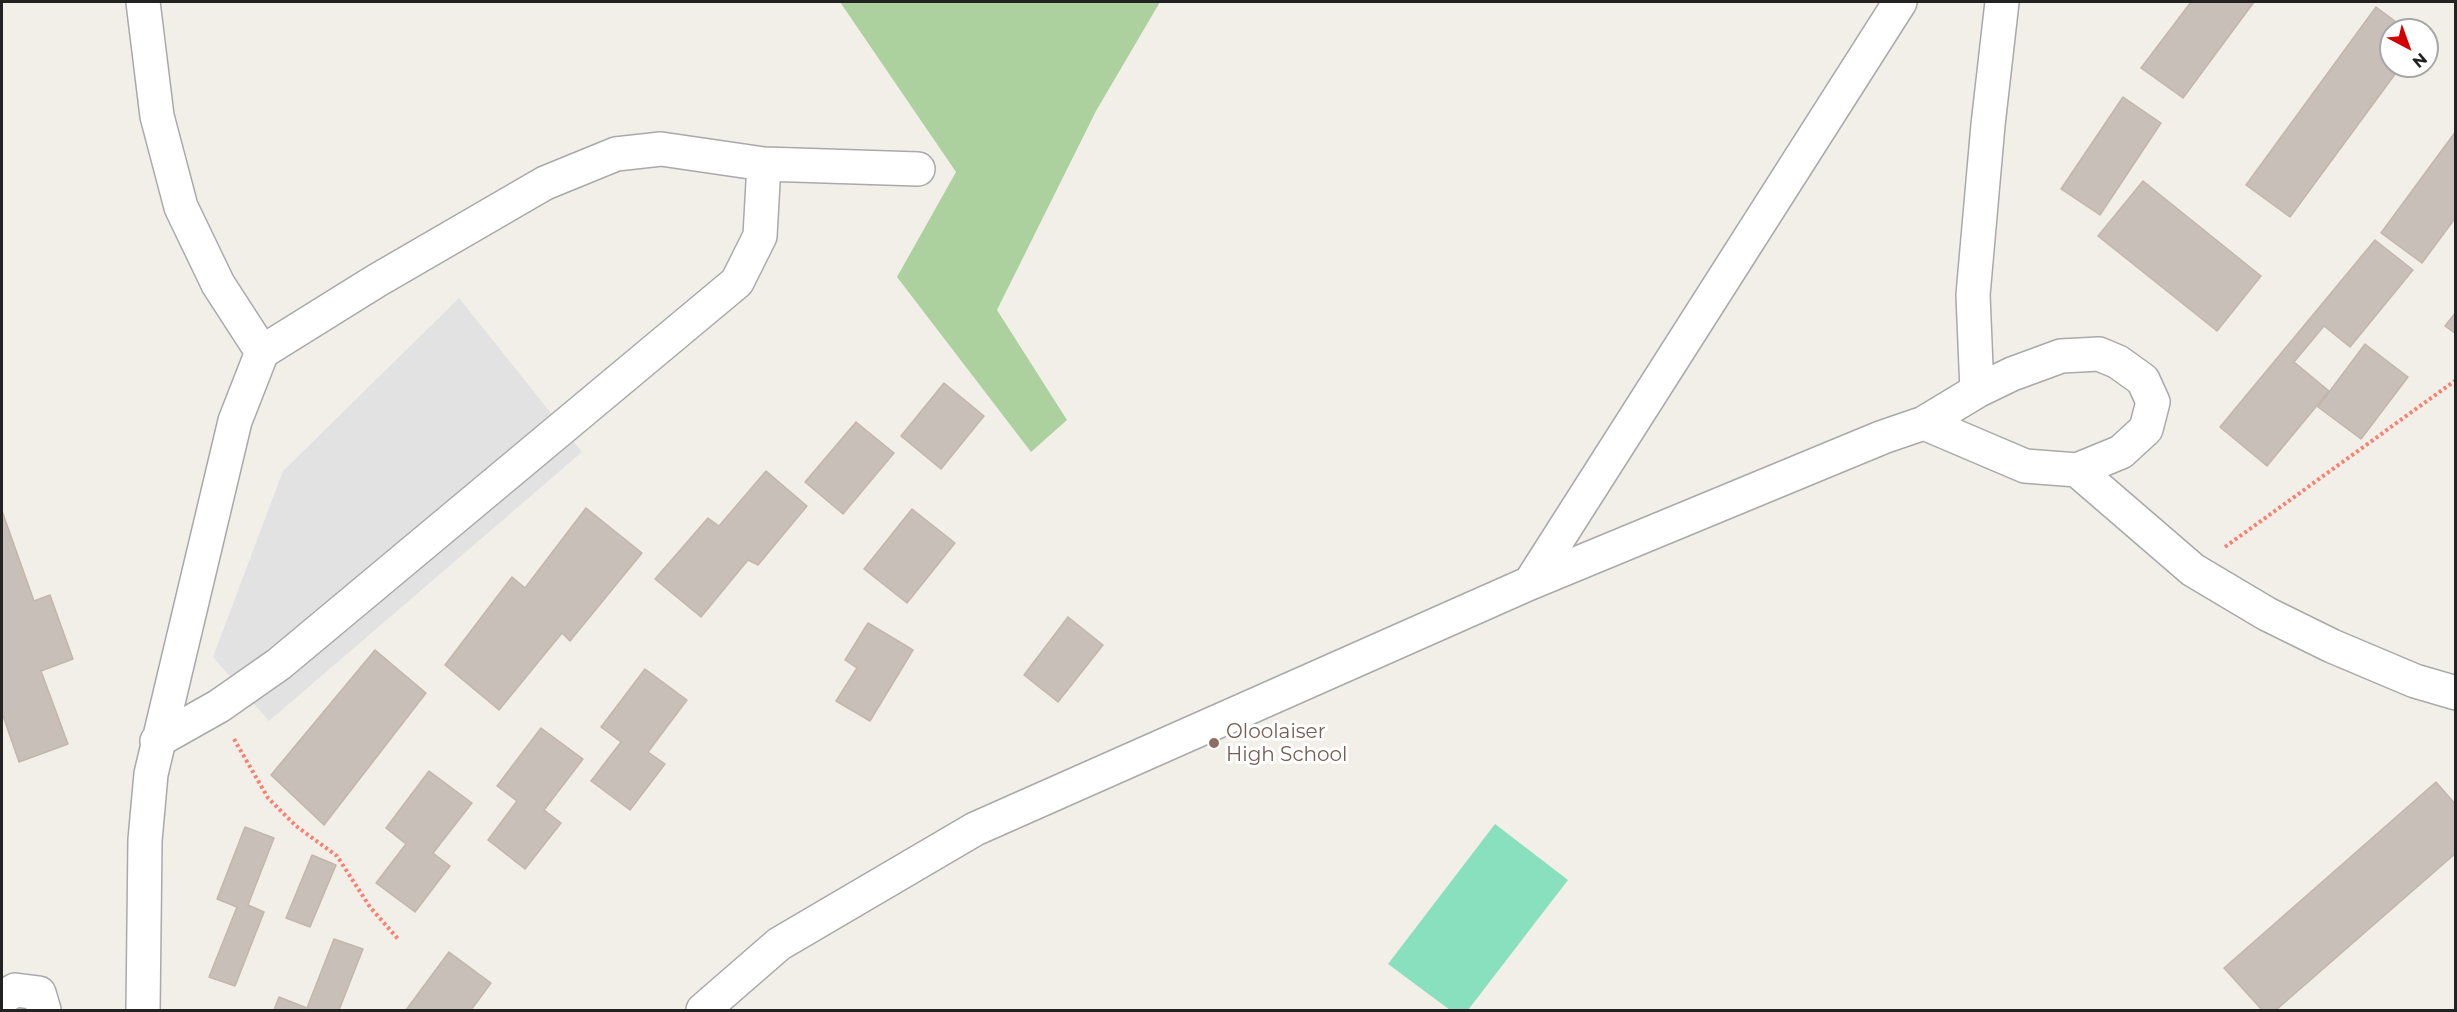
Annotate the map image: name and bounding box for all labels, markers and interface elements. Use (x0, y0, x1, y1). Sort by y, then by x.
north arrow (2379, 18, 2439, 78)
text: N (2409, 49, 2431, 72)
place label: Oloolaiser High School (1226, 720, 1347, 767)
marker: Oloolaiser High School (1207, 736, 1221, 750)

